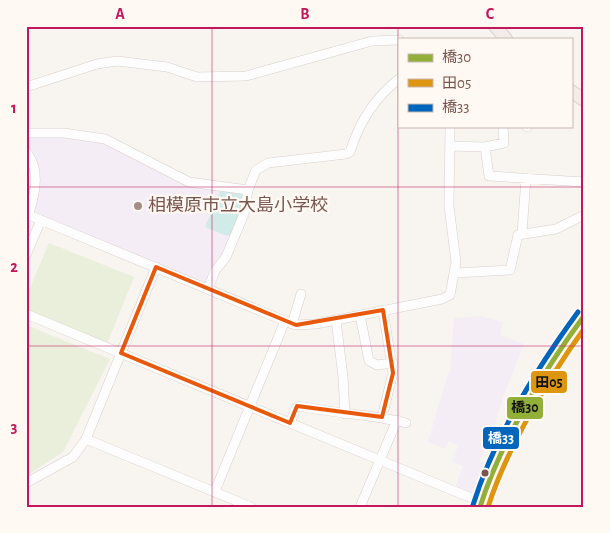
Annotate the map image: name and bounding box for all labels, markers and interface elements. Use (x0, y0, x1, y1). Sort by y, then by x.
text: A (115, 6, 125, 22)
text: B (300, 6, 310, 22)
text: C (486, 6, 495, 22)
legend (398, 38, 572, 128)
text: 橋30 (442, 49, 471, 65)
text: 田05 (442, 76, 471, 91)
text: 橋33 (442, 99, 469, 115)
text: 1 (11, 100, 17, 116)
place label: 相模原市立大島小学校 (148, 195, 328, 215)
marker: 相模原市立大島小学校 (132, 200, 144, 212)
text: 2 (10, 259, 18, 275)
line badge: 田05 (530, 370, 568, 394)
text: 田05 (535, 376, 563, 390)
line badge: 橋30 (506, 396, 544, 420)
text: 橋30 (511, 400, 539, 415)
text: 3 (11, 419, 18, 435)
line badge: 橋33 (482, 426, 520, 450)
text: 橋33 (488, 431, 514, 446)
unlabelled marker (480, 468, 490, 478)

